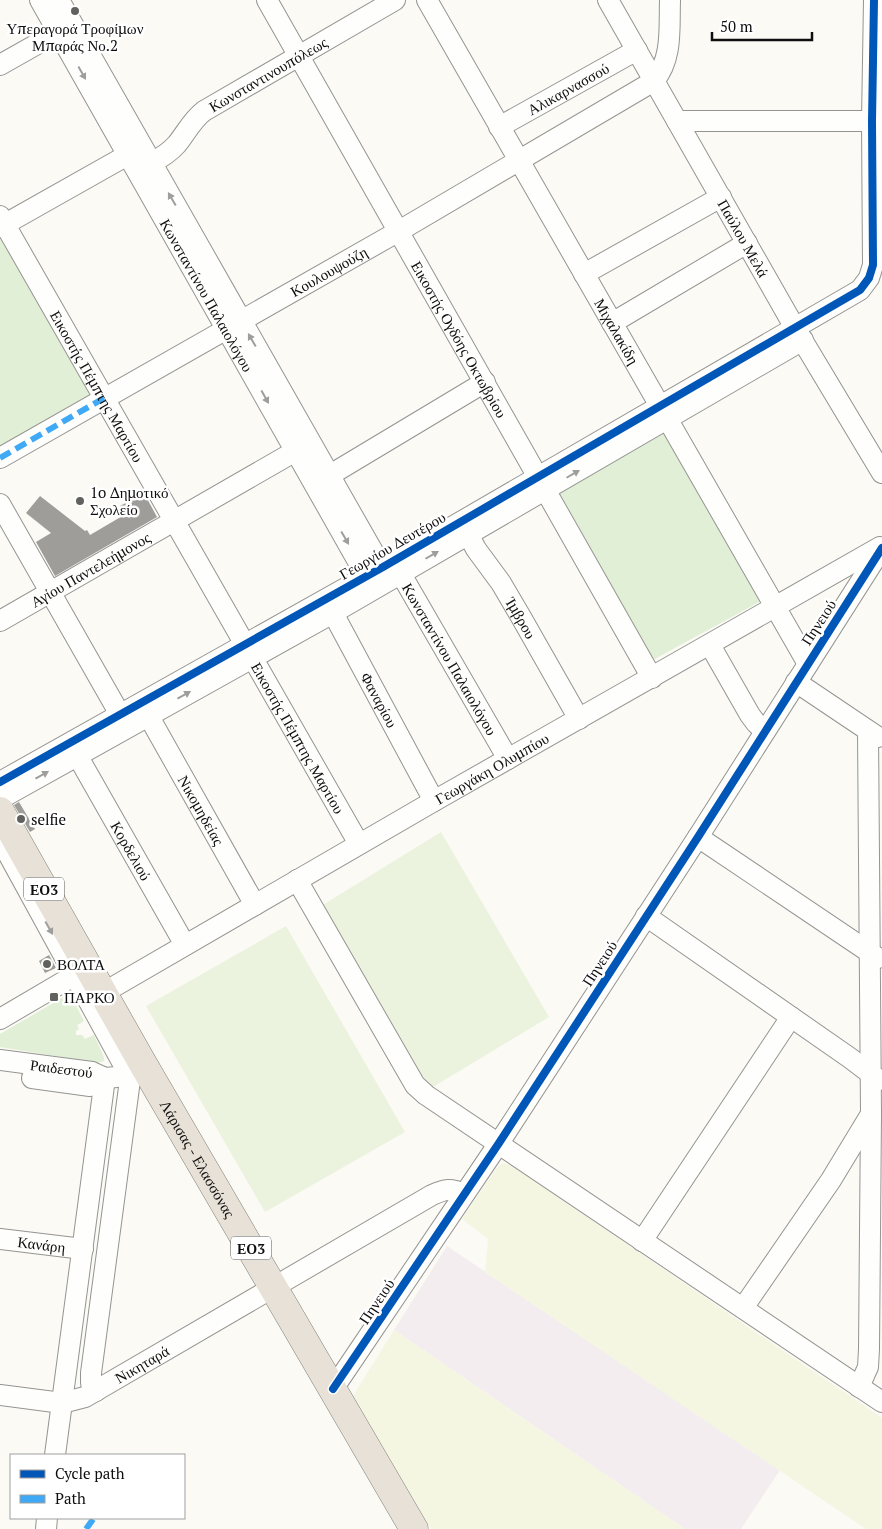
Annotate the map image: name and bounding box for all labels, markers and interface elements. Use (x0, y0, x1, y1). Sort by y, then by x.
marker: Υπεραγορά Τροφίμων Μπαράς Νο.2 (69, 5, 81, 17)
scale bar (712, 10, 812, 42)
text: 50 m (720, 16, 753, 36)
place label: Υπεραγορά Τροφίμων Μπαράς Νο.2 (7, 18, 144, 55)
street label: Κωνσταντινουπόλεως (205, 32, 331, 116)
street label: Αλικαρνασσού (524, 58, 612, 119)
one-way arrow (77, 66, 86, 79)
one-way arrow (167, 192, 176, 205)
street label: Παύλου Μελά (714, 195, 774, 281)
street label: Κωνσταντίνου Παλαιολόγου (156, 215, 258, 375)
street label: Κουλουψούζη (286, 241, 371, 301)
street label: Εικοστής Ογδόης Οκτωβρίου (407, 257, 512, 421)
street label: Μιχαλακίδη (590, 295, 644, 368)
street label: Εικοστής Πέμπτης Μαρτίου (46, 307, 149, 466)
one-way arrow (248, 333, 256, 347)
one-way arrow (261, 390, 270, 404)
one-way arrow (566, 470, 581, 478)
place label: 1o Δημοτικό Σχολείο (90, 482, 168, 519)
marker: 1o Δημοτικό Σχολείο (74, 495, 86, 507)
street label: Γεωργίου Δευτέρου (335, 506, 449, 584)
street label: Αγίου Παντελεήμονος (27, 527, 154, 611)
one-way arrow (341, 532, 350, 545)
one-way arrow (425, 551, 440, 559)
street label: Κωνσταντίνου Παλαιολόγου (398, 579, 502, 739)
street label: Ίμβρου (501, 592, 541, 642)
street label: Πηνειού (796, 595, 840, 649)
street label: Εικοστής Πέμπτης Μαρτίου (247, 658, 350, 817)
street label: Φαναρίου (357, 669, 403, 731)
one-way arrow (177, 691, 191, 699)
street label: Γεωργάκη Ολυμπίου (431, 728, 552, 809)
one-way arrow (35, 771, 50, 779)
street label: Νικομηδείας (174, 771, 229, 849)
place label: selfie (31, 809, 66, 829)
marker: selfie (15, 813, 27, 825)
street label: Κορδελιού (107, 817, 156, 884)
road number: ΕΟ3 (24, 878, 64, 901)
one-way arrow (45, 920, 53, 935)
street label: Πηνειού (577, 936, 621, 990)
place label: ΒΟΛΤΑ (57, 954, 105, 974)
marker: ΒΟΛΤΑ (41, 958, 53, 970)
place label: ΠΑΡΚΟ (64, 987, 115, 1007)
marker: ΠΑΡΚΟ (48, 991, 60, 1003)
street label: Ραιδεστού (29, 1054, 94, 1082)
street label: Λάρισας - Ελασσόνας (156, 1096, 240, 1221)
street label: Κανάρη (17, 1231, 67, 1257)
road number: ΕΟ3 (231, 1236, 271, 1260)
street label: Πηνειού (354, 1274, 398, 1328)
street label: Νικηταρά (111, 1340, 173, 1388)
legend (10, 1454, 185, 1519)
text: Cycle path (55, 1463, 125, 1483)
text: Path (55, 1488, 86, 1508)

